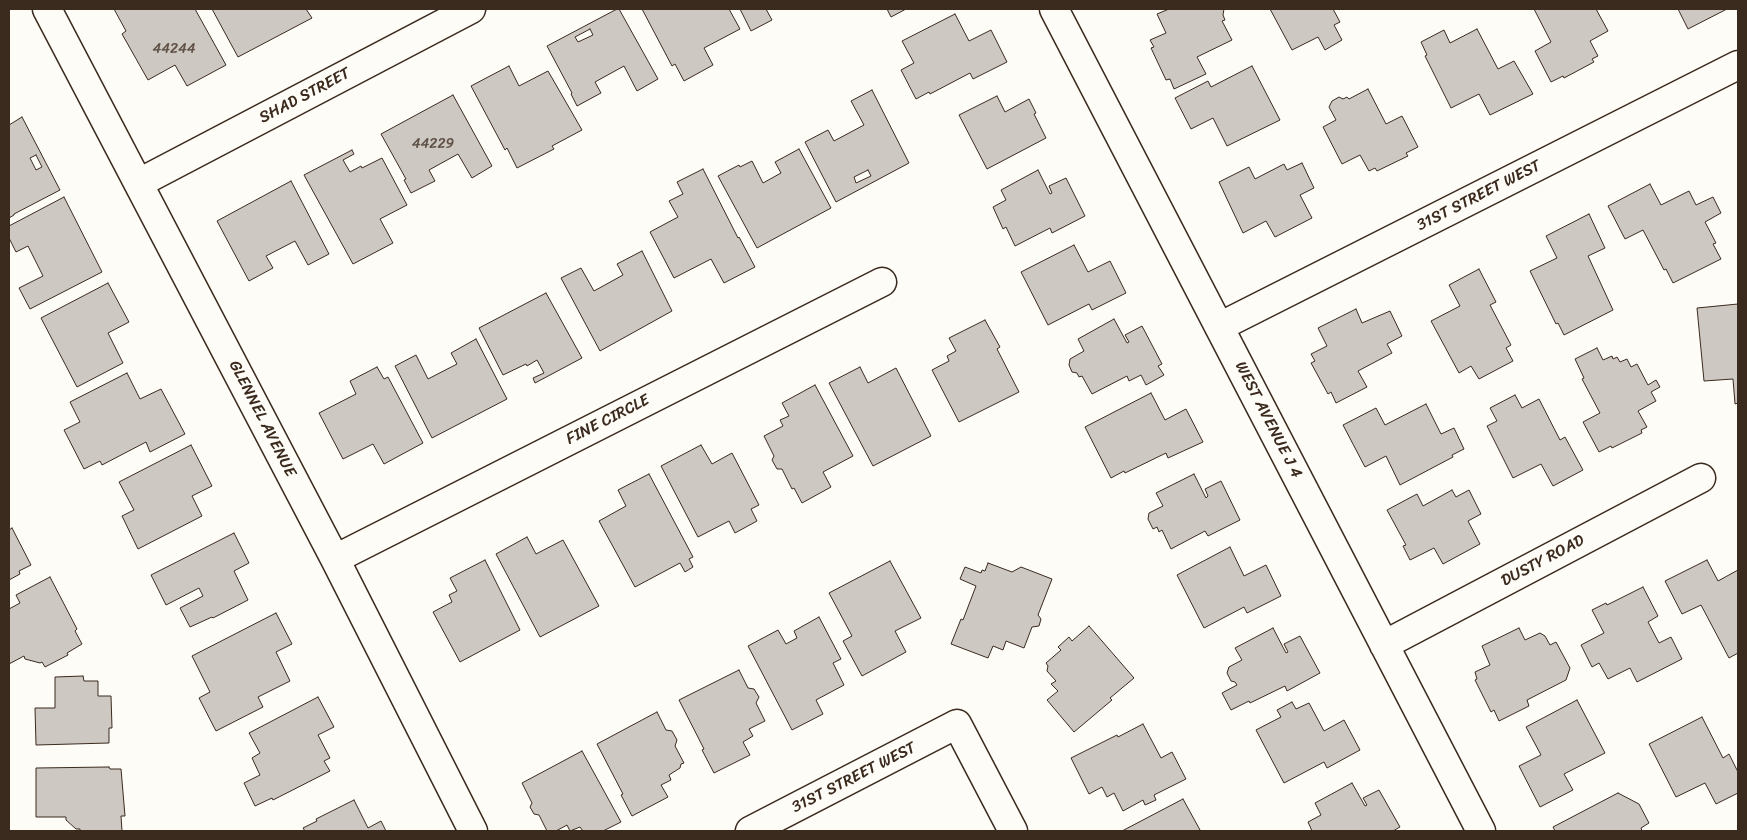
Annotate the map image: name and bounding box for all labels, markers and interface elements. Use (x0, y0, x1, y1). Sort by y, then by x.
house number: 44244 (152, 41, 196, 57)
street label: SHAD STREET (256, 64, 354, 128)
house number: 44229 (412, 136, 454, 152)
street label: 31ST STREET WEST (1414, 156, 1544, 236)
street label: GLENNEL AVENUE (224, 358, 300, 480)
street label: WEST AVENUE J 4 (1230, 358, 1306, 482)
street label: FINE CIRCLE (563, 391, 653, 449)
street label: DUSTY ROAD (1498, 531, 1588, 591)
street label: 31ST STREET WEST (789, 738, 919, 818)

